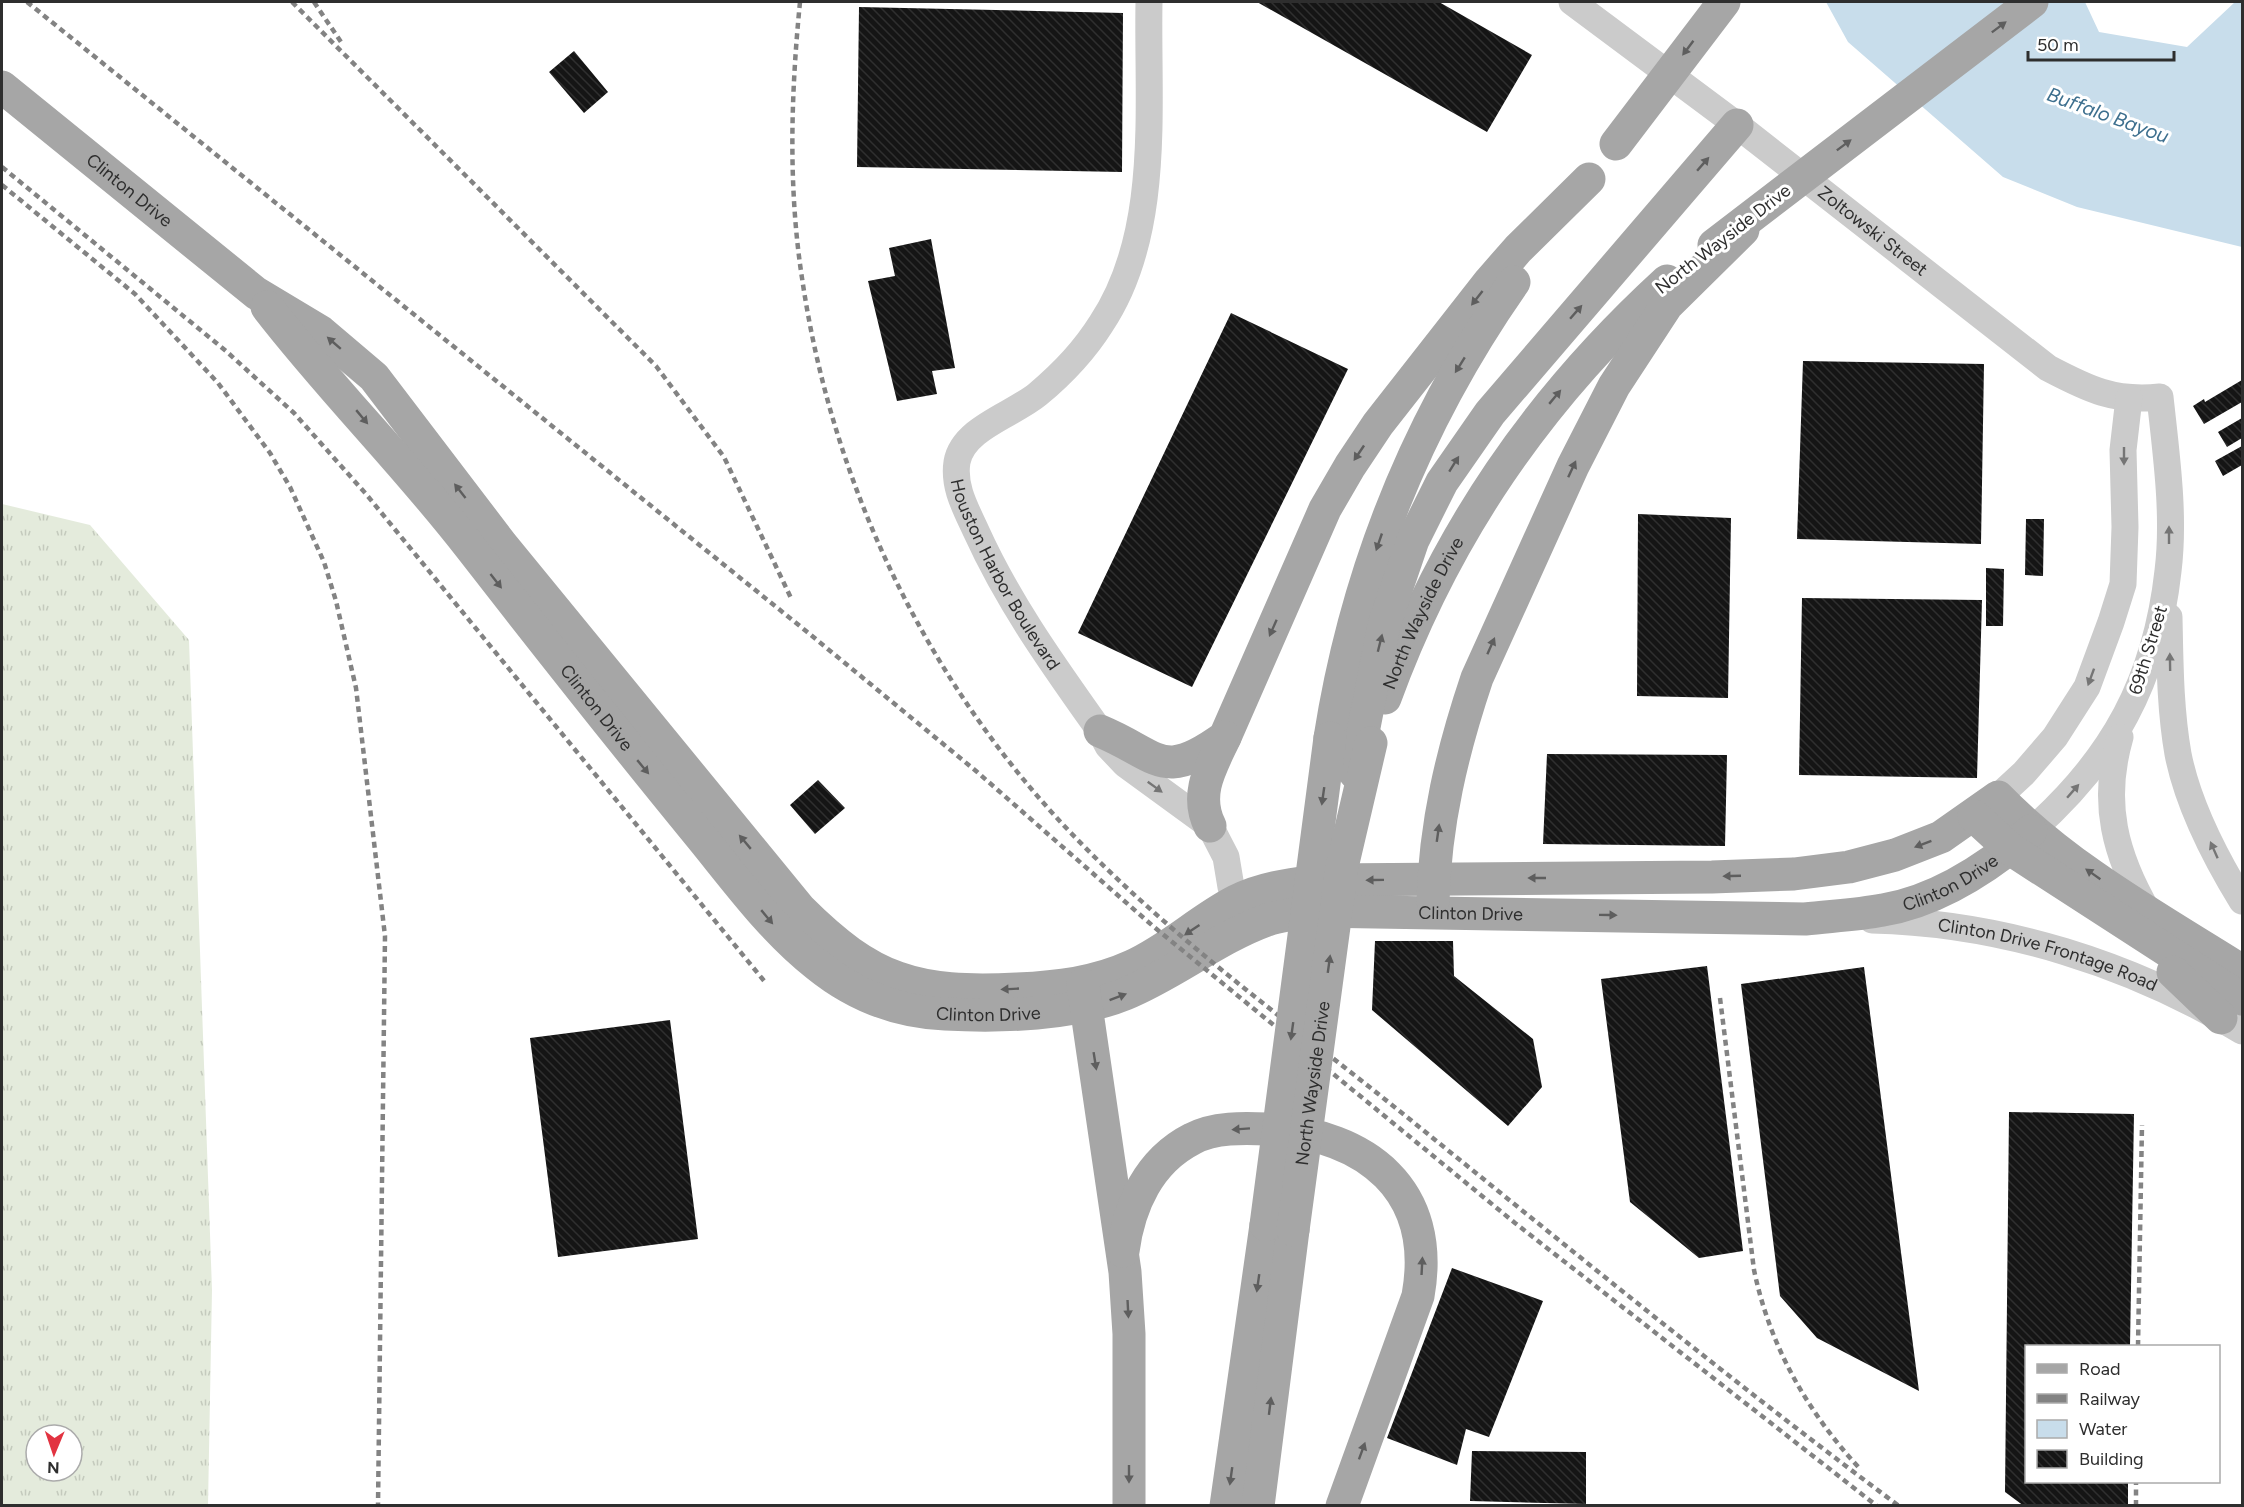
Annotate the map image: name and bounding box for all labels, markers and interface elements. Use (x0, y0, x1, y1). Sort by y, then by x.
one-way arrow (1990, 21, 2006, 33)
scale bar (2028, 24, 2174, 62)
text: 50 m (2037, 34, 2079, 56)
one-way arrow (1683, 41, 1695, 56)
water label: Buffalo Bayou (2044, 82, 2172, 148)
one-way arrow (1836, 140, 1851, 152)
street label: Clinton Drive (82, 149, 177, 232)
one-way arrow (1696, 157, 1709, 172)
street label: North Wayside Drive (1651, 179, 1795, 299)
street label: Zoltowski Street (1813, 181, 1932, 281)
one-way arrow (1471, 290, 1483, 305)
one-way arrow (1569, 305, 1582, 320)
one-way arrow (327, 337, 342, 350)
one-way arrow (1455, 357, 1466, 373)
one-way arrow (1548, 390, 1561, 405)
one-way arrow (355, 409, 368, 424)
one-way arrow (1354, 445, 1365, 461)
one-way arrow (2119, 447, 2129, 466)
one-way arrow (1448, 456, 1459, 472)
one-way arrow (1567, 459, 1577, 477)
street label: Houston Harbor Boulevard (946, 477, 1065, 674)
one-way arrow (455, 483, 467, 498)
one-way arrow (2164, 526, 2174, 545)
one-way arrow (1373, 533, 1383, 551)
street label: North Wayside Drive (1378, 533, 1468, 692)
one-way arrow (490, 572, 502, 588)
street label: 69th Street (2124, 603, 2172, 697)
one-way arrow (1268, 619, 1278, 637)
one-way arrow (1375, 634, 1385, 652)
one-way arrow (1487, 638, 1496, 655)
one-way arrow (2165, 652, 2175, 671)
street label: Clinton Drive (555, 660, 638, 756)
one-way arrow (2085, 668, 2095, 686)
one-way arrow (636, 759, 649, 775)
one-way arrow (1146, 781, 1162, 793)
one-way arrow (2067, 783, 2080, 799)
one-way arrow (1318, 786, 1327, 805)
one-way arrow (1433, 823, 1442, 842)
one-way arrow (739, 835, 752, 850)
one-way arrow (1914, 840, 1932, 849)
one-way arrow (2209, 840, 2219, 858)
street label: Clinton Drive (1900, 849, 2003, 916)
one-way arrow (2086, 868, 2102, 880)
one-way arrow (1722, 872, 1741, 881)
one-way arrow (1527, 873, 1546, 883)
one-way arrow (1365, 875, 1384, 885)
street label: Clinton Drive (1418, 902, 1523, 925)
one-way arrow (760, 909, 773, 924)
one-way arrow (1599, 910, 1618, 920)
street label: Clinton Drive Frontage Road (1937, 914, 2161, 996)
one-way arrow (1184, 924, 1200, 935)
one-way arrow (1324, 954, 1333, 973)
one-way arrow (1000, 984, 1019, 993)
one-way arrow (1109, 991, 1127, 1001)
street label: North Wayside Drive (1291, 999, 1335, 1167)
street label: Clinton Drive (935, 1002, 1042, 1026)
one-way arrow (1287, 1021, 1296, 1040)
one-way arrow (1090, 1052, 1099, 1071)
one-way arrow (1231, 1125, 1250, 1134)
one-way arrow (1417, 1256, 1427, 1275)
one-way arrow (1253, 1273, 1262, 1292)
one-way arrow (1123, 1300, 1132, 1319)
legend (2025, 1345, 2220, 1483)
text: Road (2079, 1358, 2120, 1380)
text: Railway (2079, 1388, 2141, 1410)
one-way arrow (1266, 1396, 1275, 1415)
text: Water (2079, 1418, 2127, 1440)
north arrow (24, 1423, 84, 1483)
one-way arrow (1357, 1441, 1367, 1459)
text: Building (2079, 1448, 2144, 1470)
text: N (47, 1458, 60, 1477)
one-way arrow (1124, 1464, 1134, 1483)
one-way arrow (1226, 1466, 1235, 1485)

